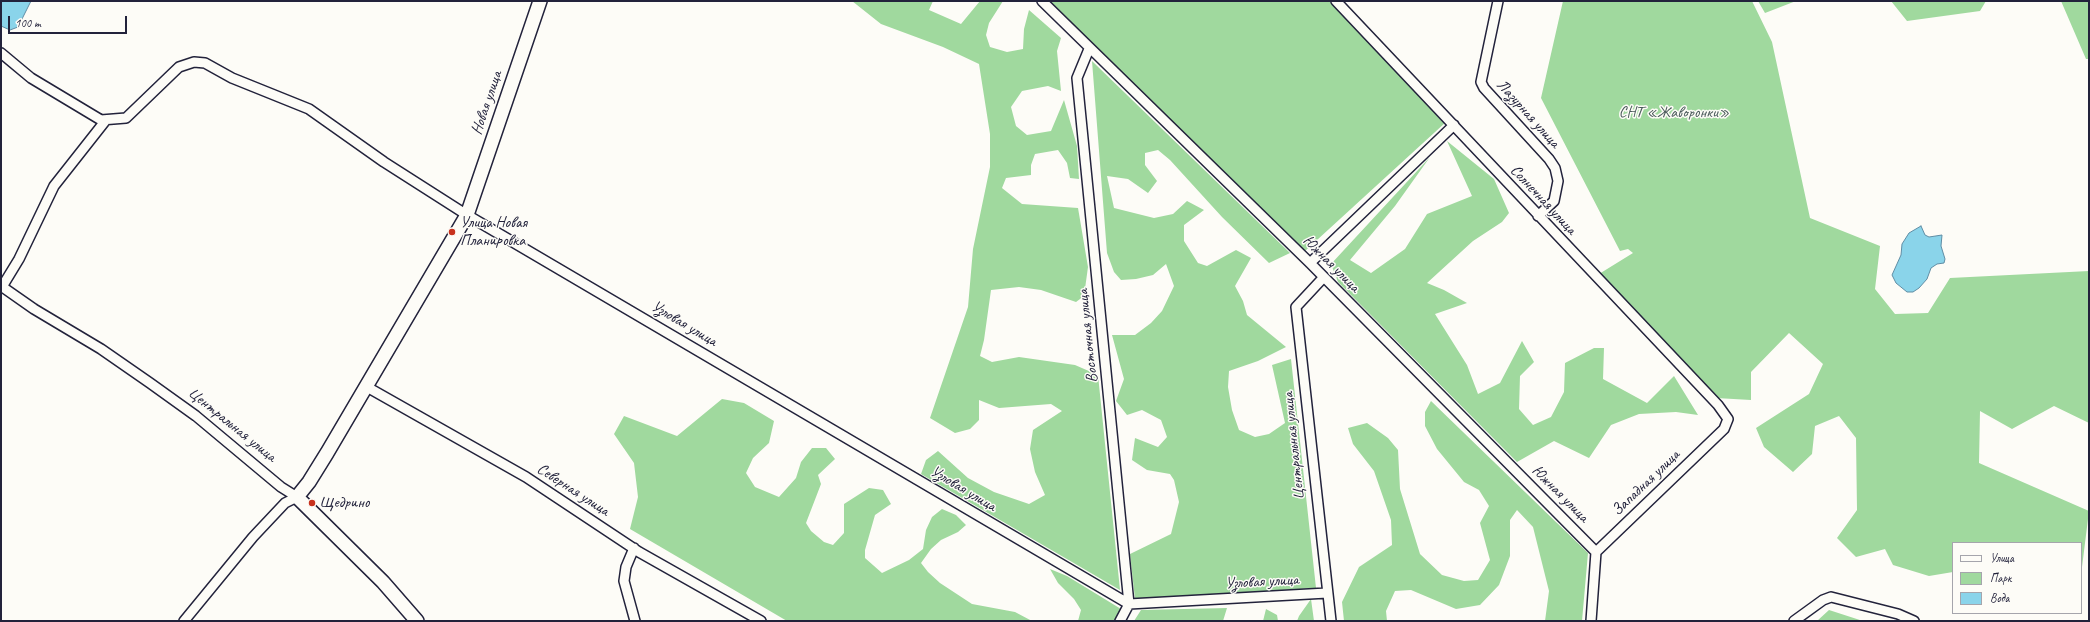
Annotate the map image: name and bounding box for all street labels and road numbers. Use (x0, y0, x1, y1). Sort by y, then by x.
street label: Новая улица (467, 69, 507, 137)
street label: Лазурная улица (1492, 76, 1564, 152)
street label: Солнечная улица (1506, 161, 1580, 239)
street label: Южная улица (1298, 231, 1364, 297)
street label: Восточная улица (1074, 288, 1102, 384)
street label: Узловая улица (648, 297, 720, 351)
street label: Центральная улица (184, 384, 280, 466)
street label: Центральная улица (1279, 391, 1309, 501)
street label: Западная улица (1608, 446, 1684, 520)
street label: Северная улица (533, 459, 613, 521)
street label: Южная улица (1527, 461, 1593, 527)
street label: Узловая улица (927, 462, 999, 516)
street label: Узловая улица (1225, 570, 1299, 594)

